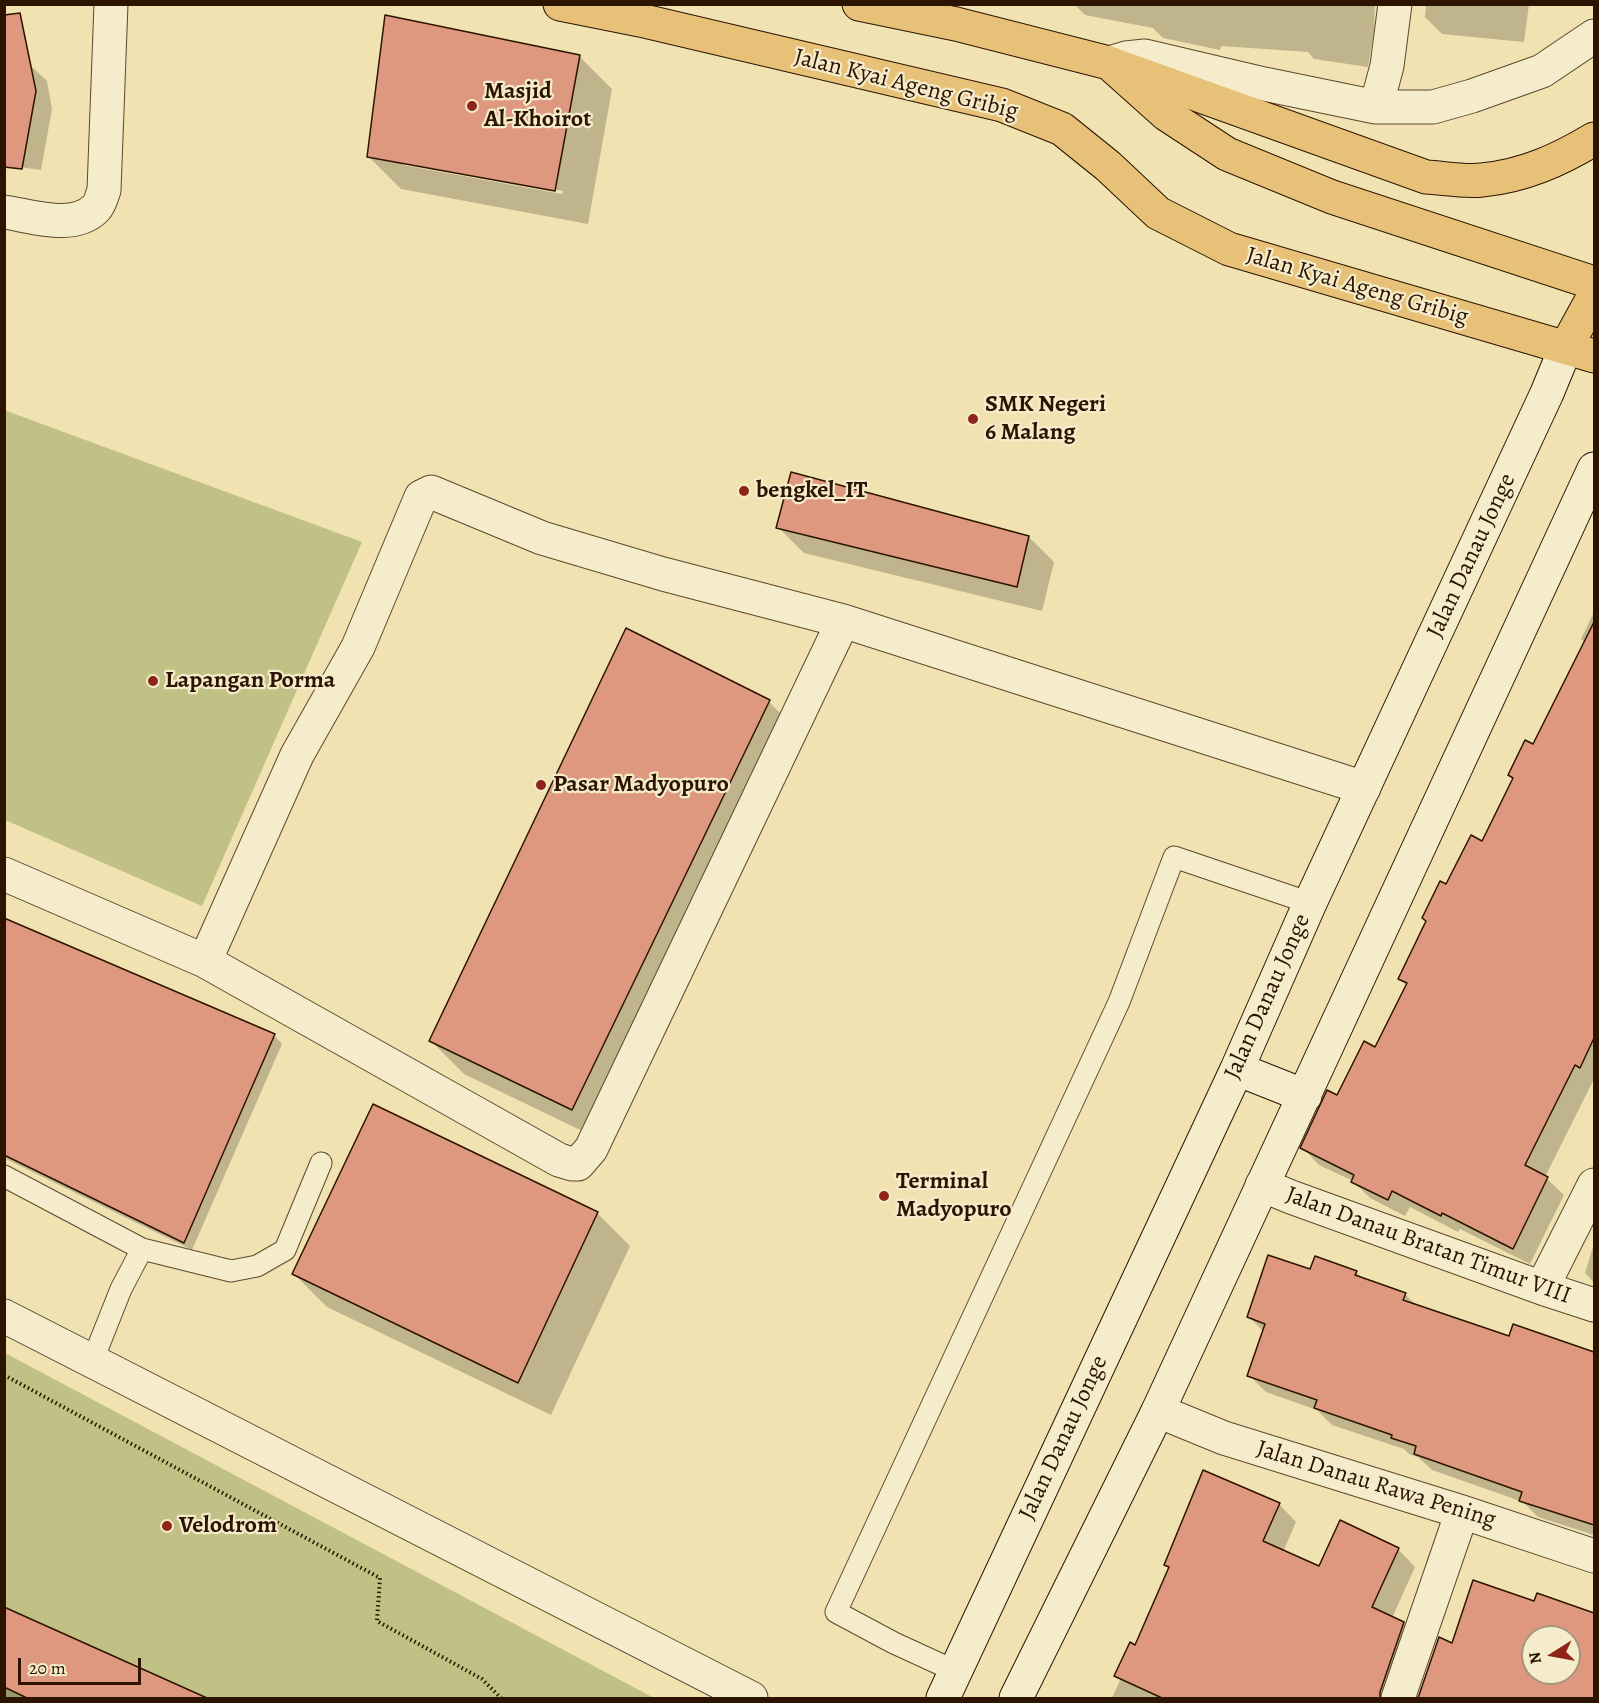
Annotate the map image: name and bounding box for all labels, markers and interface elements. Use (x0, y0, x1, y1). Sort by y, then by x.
street label: Jalan Kyai Ageng Gribig (791, 43, 1021, 127)
place label: Masjid Al-Khoirot (484, 78, 591, 134)
marker: Masjid Al-Khoirot (465, 99, 479, 113)
street label: Jalan Kyai Ageng Gribig (1243, 241, 1471, 333)
place label: SMK Negeri 6 Malang (985, 391, 1106, 447)
marker: SMK Negeri 6 Malang (966, 412, 980, 426)
street label: Jalan Danau Jonge (1421, 469, 1523, 643)
place label: bengkel_IT (756, 477, 867, 505)
marker: bengkel_IT (737, 484, 751, 498)
place label: Lapangan Porma (165, 667, 335, 695)
marker: Lapangan Porma (146, 674, 160, 688)
place label: Pasar Madyopuro (553, 771, 729, 799)
marker: Pasar Madyopuro (534, 778, 548, 792)
street label: Jalan Danau Jonge (1219, 910, 1317, 1084)
place label: Terminal Madyopuro (896, 1168, 1012, 1224)
street label: Jalan Danau Bratan Timur VIII (1282, 1181, 1574, 1311)
marker: Terminal Madyopuro (877, 1189, 891, 1203)
street label: Jalan Danau Jonge (1013, 1351, 1115, 1525)
street label: Jalan Danau Rawa Pening (1253, 1435, 1499, 1535)
place label: Velodrom (179, 1512, 277, 1540)
marker: Velodrom (160, 1519, 174, 1533)
north arrow (1521, 1625, 1581, 1685)
scale bar (21, 1646, 144, 1684)
text: N (1523, 1650, 1547, 1666)
text: 20 m (29, 1656, 66, 1680)

